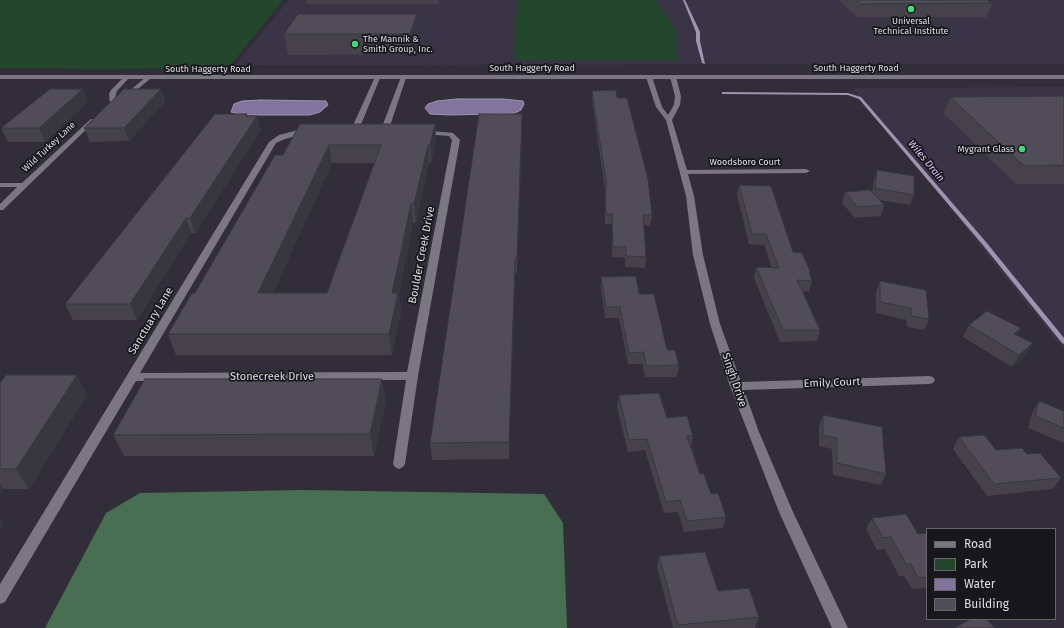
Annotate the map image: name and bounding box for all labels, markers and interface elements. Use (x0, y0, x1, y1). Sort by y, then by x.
marker: Universal Technical Institute (906, 4, 916, 14)
place label: Universal Technical Institute (874, 16, 948, 37)
place label: The Mannik & Smith Group, Inc. (363, 34, 433, 55)
marker: The Mannik & Smith Group, Inc. (350, 39, 360, 49)
street label: South Haggerty Road (489, 63, 575, 73)
street label: South Haggerty Road (813, 63, 899, 73)
street label: South Haggerty Road (165, 64, 251, 74)
street label: Wild Turkey Lane (20, 120, 78, 174)
water label: Wiles Drain (905, 138, 947, 184)
place label: Mygrant Glass (958, 144, 1014, 154)
marker: Mygrant Glass (1017, 144, 1027, 154)
street label: Woodsboro Court (710, 157, 780, 167)
street label: Boulder Creek Drive (406, 205, 438, 305)
street label: Sanctuary Lane (126, 285, 176, 357)
street label: Singh Drive (719, 351, 749, 409)
street label: Stonecreek Drive (230, 370, 314, 384)
street label: Emily Court (803, 375, 861, 391)
legend (926, 528, 1056, 620)
text: Road (964, 537, 992, 551)
text: Park (964, 557, 988, 571)
text: Water (964, 577, 995, 591)
text: Building (964, 597, 1009, 611)

